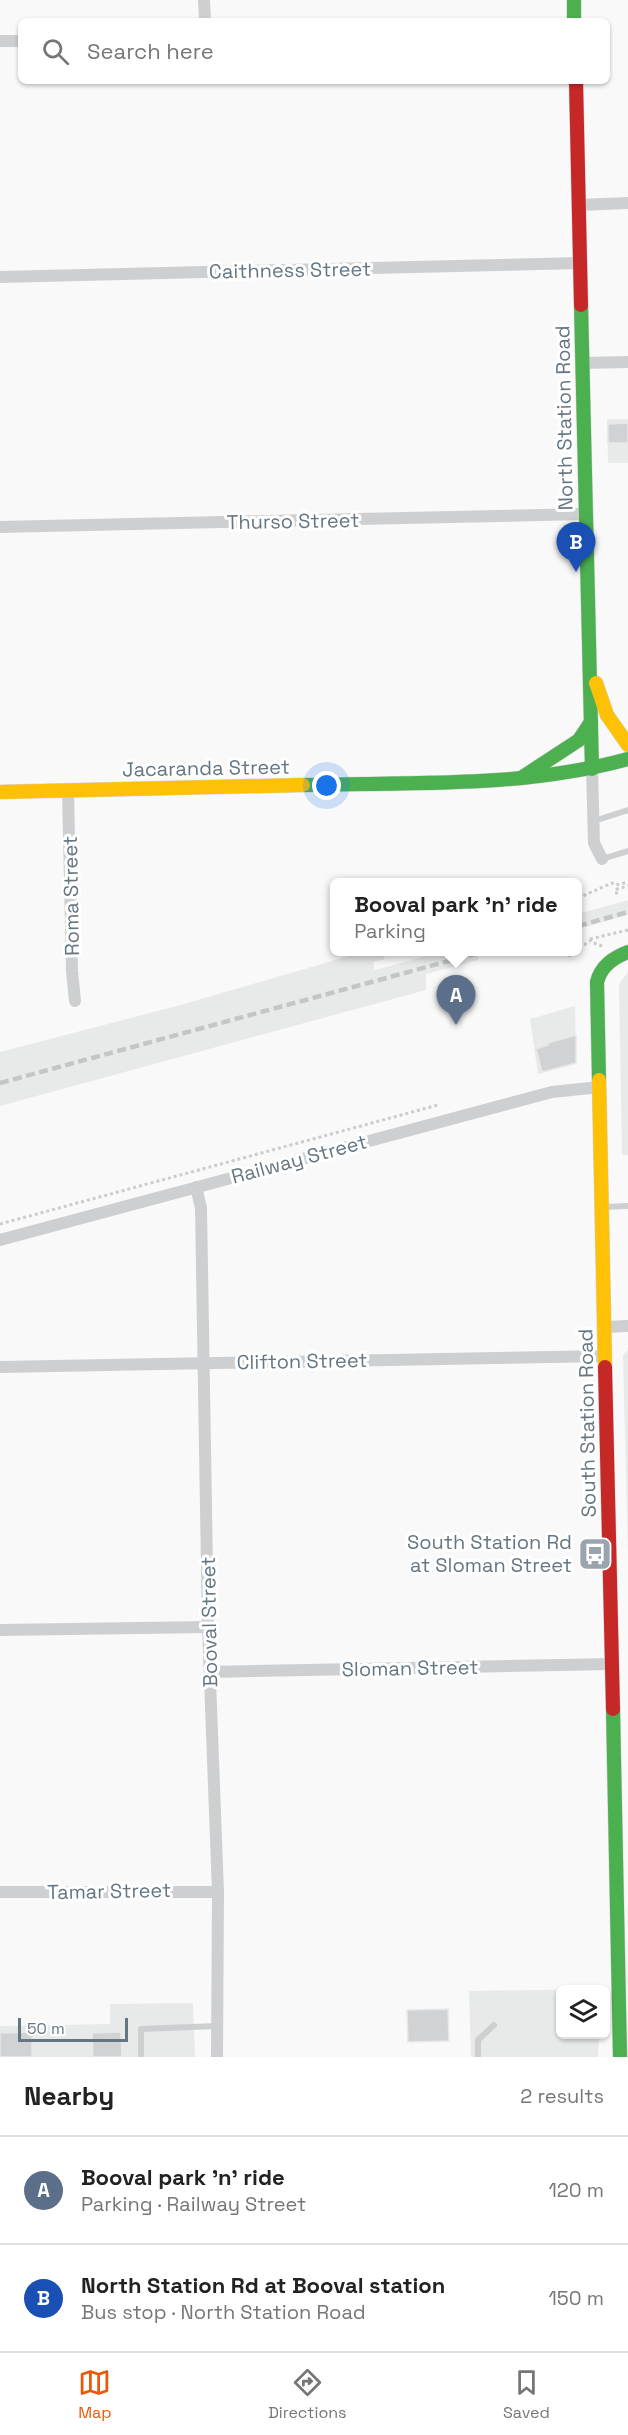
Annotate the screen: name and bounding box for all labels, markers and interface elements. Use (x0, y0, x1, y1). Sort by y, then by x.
search box (18, 18, 610, 84)
icon: search (39, 35, 72, 68)
text: Search here (87, 37, 214, 65)
street label: Caithness Street (209, 256, 371, 284)
street label: North Station Road (549, 325, 579, 511)
street label: Thurso Street (226, 507, 360, 535)
pin: B (556, 522, 596, 572)
street label: Jacaranda Street (122, 754, 290, 782)
your location (312, 771, 341, 800)
street label: Roma Street (57, 836, 85, 956)
popup (330, 878, 582, 956)
text: Booval park 'n' ride (354, 890, 558, 918)
text: Parking (354, 918, 426, 944)
pin: A (436, 976, 476, 1025)
street label: Railway Street (228, 1128, 370, 1190)
street label: South Station Road (572, 1328, 602, 1518)
street label: Clifton Street (236, 1347, 368, 1375)
place label: South Station Rd at Sloman Street (407, 1529, 572, 1578)
bus stop icon: South Station Rd at Sloman Street (577, 1536, 613, 1572)
street label: Booval Street (195, 1556, 223, 1688)
street label: Sloman Street (341, 1654, 479, 1682)
street label: Tamar Street (47, 1877, 171, 1905)
map controls (556, 1985, 610, 2039)
button: layers (556, 1985, 610, 2039)
scale bar (18, 2015, 128, 2042)
text: 50 m (27, 2018, 65, 2039)
text: Nearby (24, 2079, 114, 2113)
text: 2 results (520, 2083, 604, 2109)
text: Booval park 'n' ride (81, 2163, 285, 2191)
text: A (37, 2177, 50, 2203)
text: 120 m (548, 2177, 604, 2203)
text: Parking · Railway Street (81, 2191, 306, 2217)
text: North Station Rd at Booval station (81, 2271, 445, 2299)
text: B (37, 2285, 50, 2311)
text: 150 m (549, 2285, 604, 2311)
text: Bus stop · North Station Road (81, 2299, 366, 2325)
tab: Map (78, 2366, 112, 2423)
tab: Directions (268, 2366, 347, 2423)
tab: Saved (503, 2366, 550, 2423)

